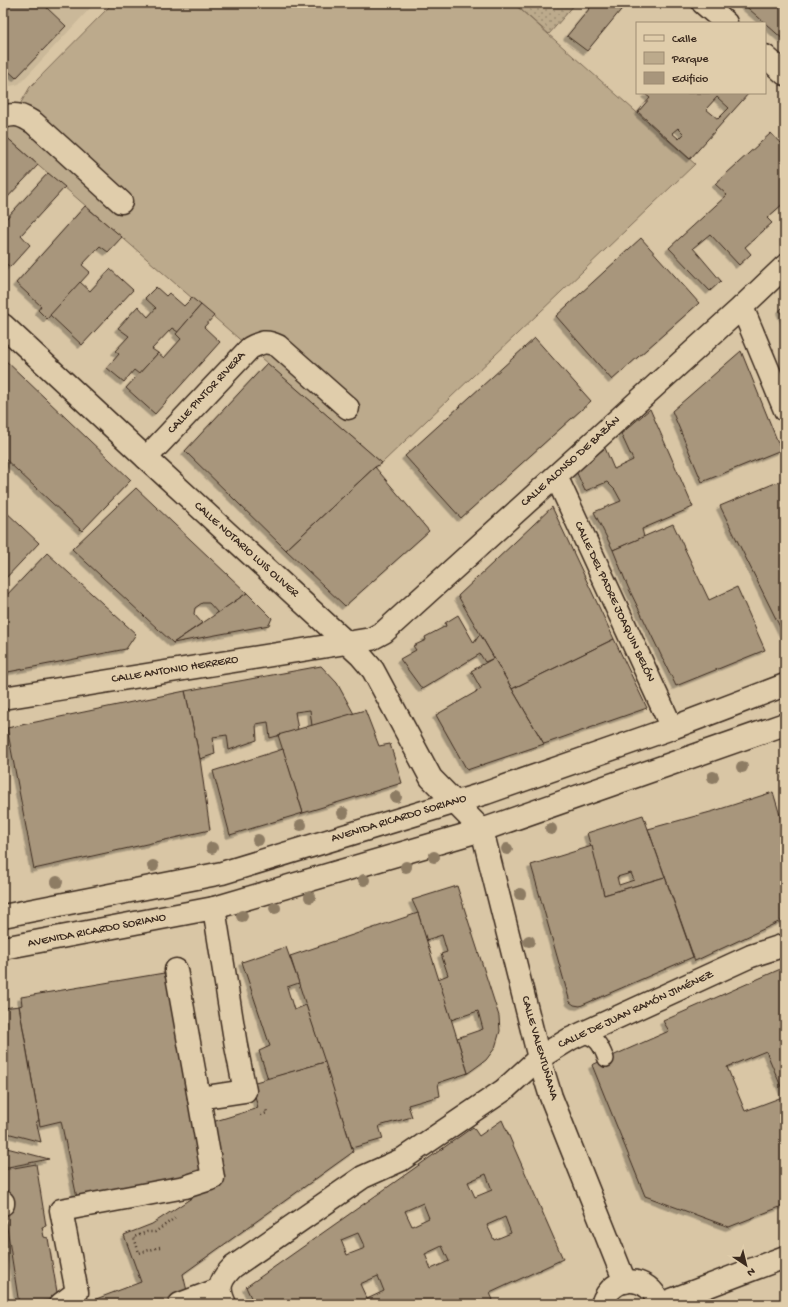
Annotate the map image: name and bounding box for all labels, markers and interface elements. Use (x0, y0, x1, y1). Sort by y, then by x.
legend (636, 22, 766, 94)
text: Calle (672, 33, 697, 47)
text: Parque (671, 53, 709, 67)
text: Edificio (672, 73, 708, 87)
street label: CALLE PINTOR RIVERA (165, 348, 249, 437)
street label: CALLE ALONSO DE BAZÁN (518, 414, 624, 510)
street label: CALLE NOTARIO LUIS OLIVER (191, 499, 302, 601)
street label: CALLE DEL PADRE JOAQUIN BELÓN (571, 519, 658, 685)
street label: CALLE ANTONIO HERRERO (111, 653, 239, 687)
street label: AVENIDA RICARDO SORIANO (330, 792, 468, 846)
street label: AVENIDA RICARDO SORIANO (27, 911, 167, 951)
street label: CALLE DE JUAN RAMÓN JIMÉNEZ (556, 968, 716, 1052)
street label: CALLE VALENTUÑANA (517, 994, 561, 1102)
north arrow (726, 1245, 766, 1285)
text: N (744, 1265, 757, 1279)

